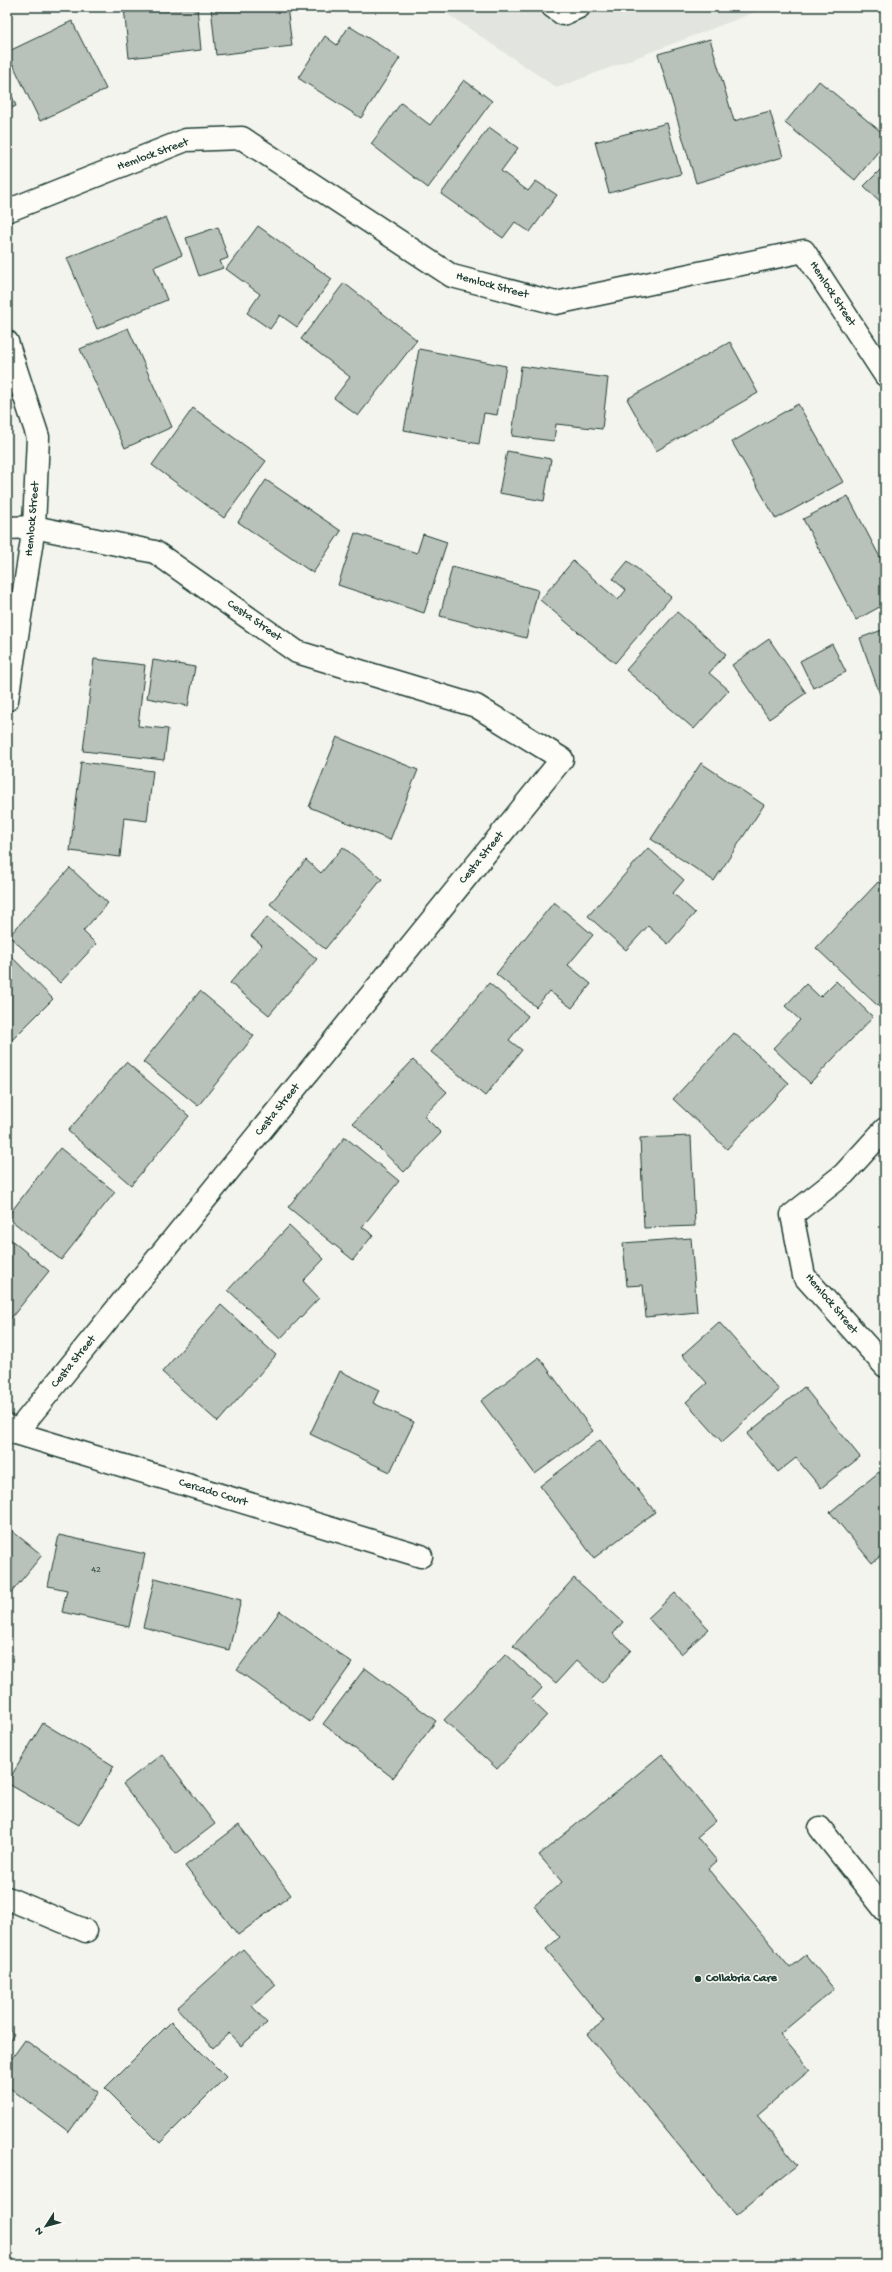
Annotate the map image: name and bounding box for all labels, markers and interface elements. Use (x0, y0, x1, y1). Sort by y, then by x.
street label: Hemlock Street (116, 135, 192, 174)
street label: Hemlock Street (806, 259, 859, 330)
street label: Hemlock Street (454, 270, 531, 303)
street label: Hemlock Street (23, 480, 43, 557)
street label: Cesta Street (224, 597, 285, 646)
street label: Cesta Street (457, 828, 508, 887)
street label: Cesta Street (253, 1080, 304, 1139)
street label: Hemlock Street (802, 1271, 861, 1338)
street label: Cesta Street (49, 1332, 100, 1391)
street label: Cercado Court (177, 1476, 250, 1510)
house number: 42 (91, 1564, 101, 1576)
place label: Collabria Care (705, 1972, 778, 1986)
marker: Collabria Care (693, 1974, 703, 1984)
north arrow (26, 2206, 66, 2246)
text: N (33, 2224, 46, 2237)

